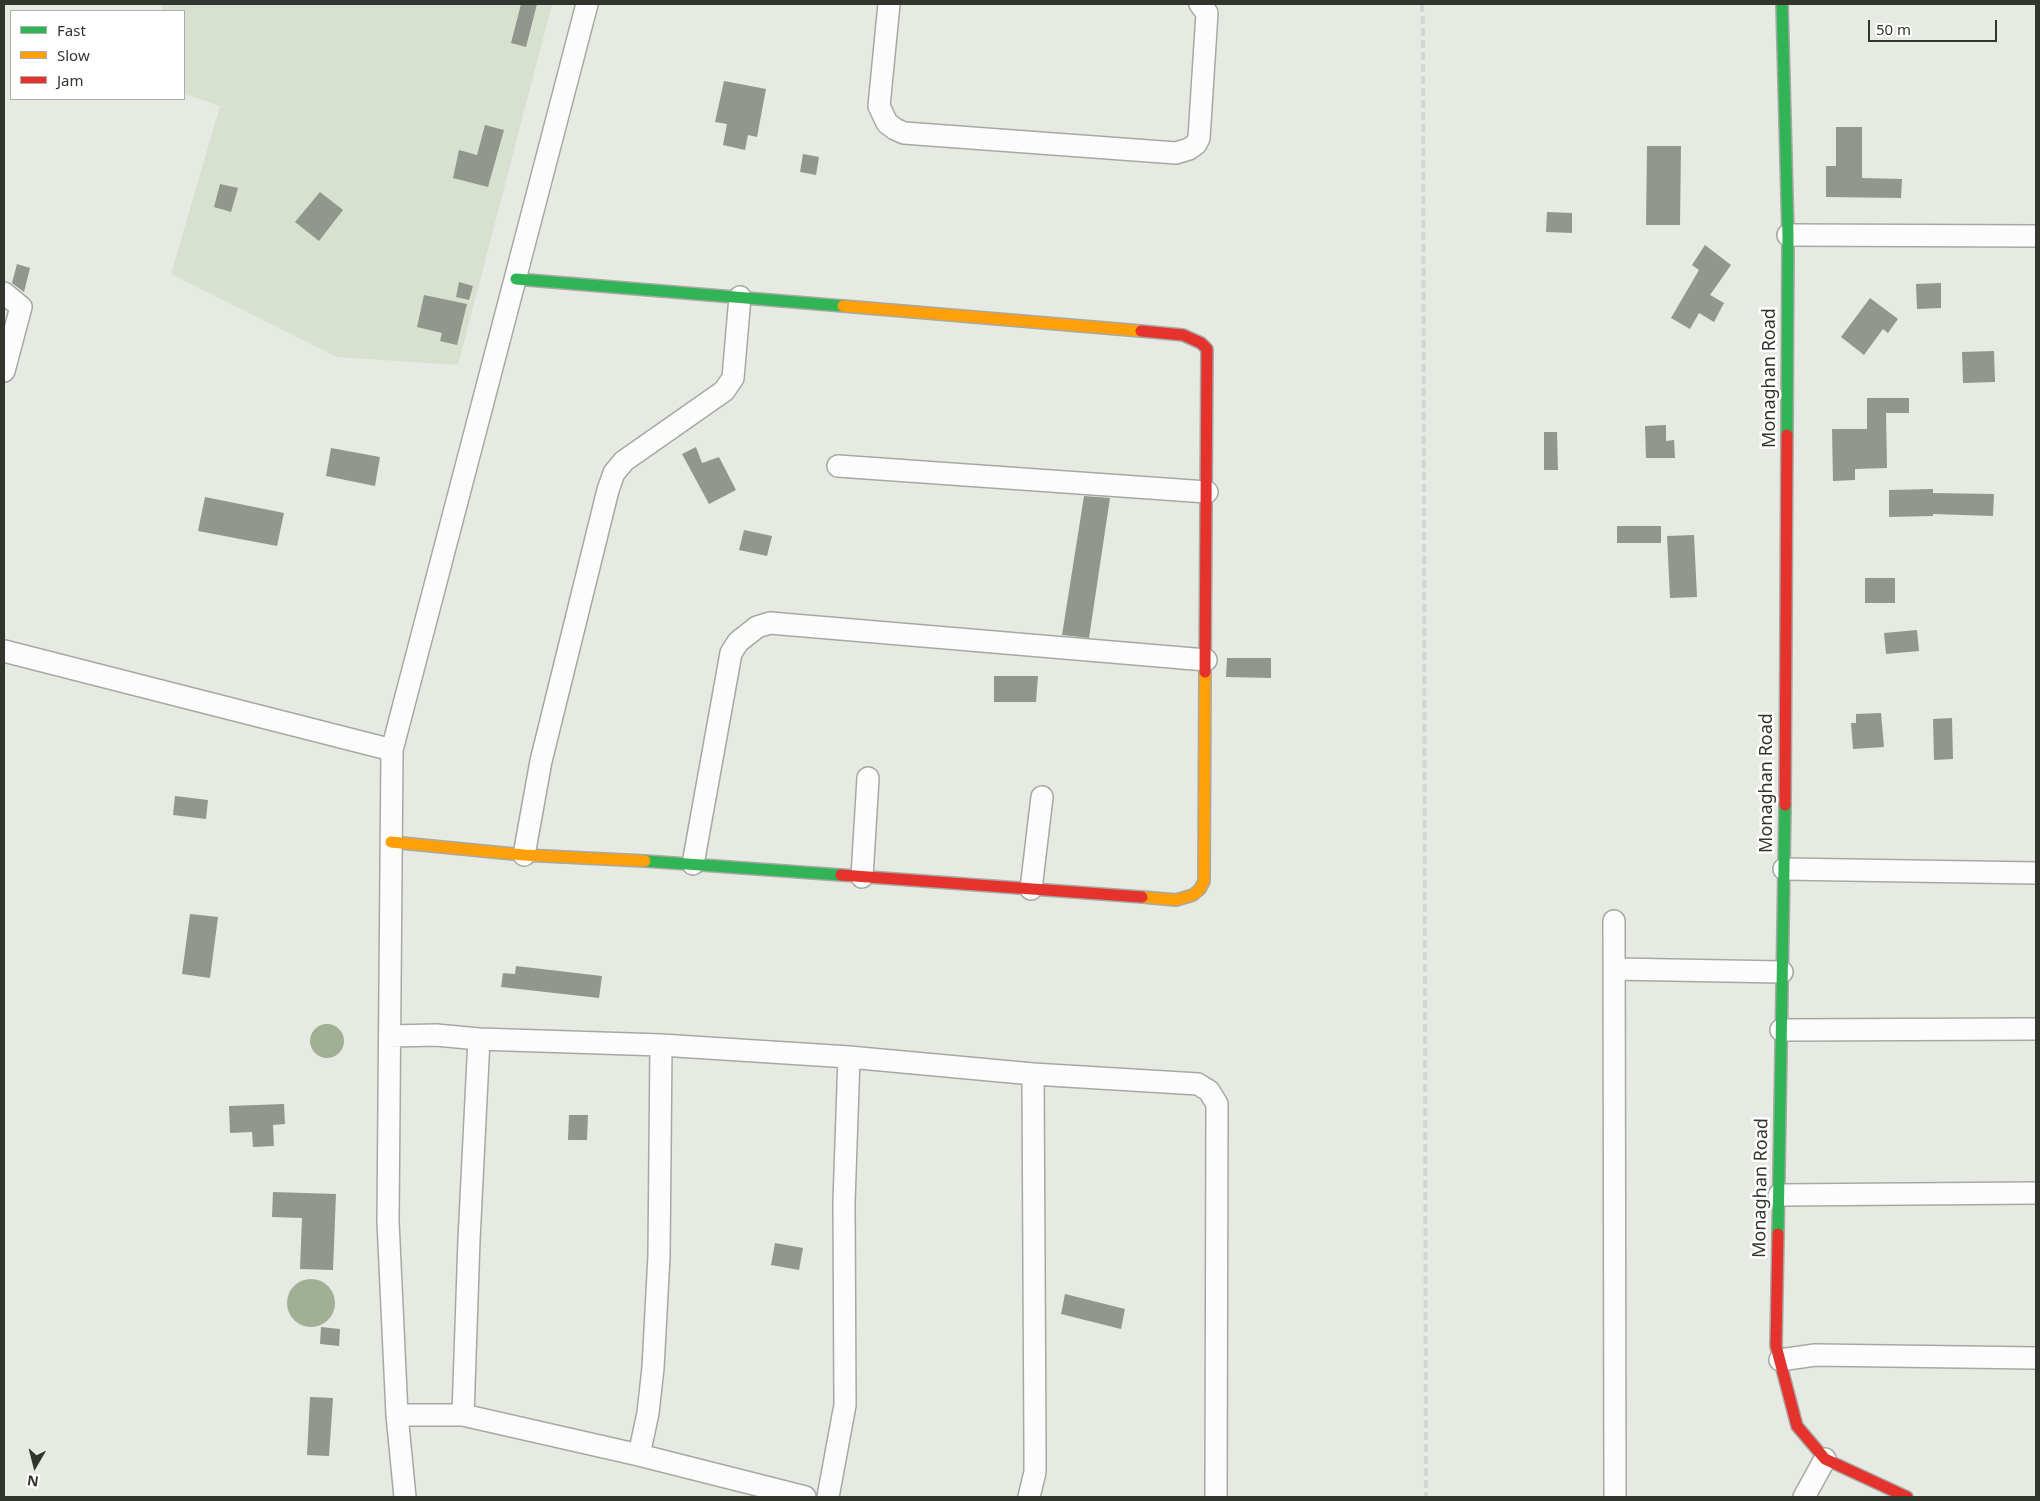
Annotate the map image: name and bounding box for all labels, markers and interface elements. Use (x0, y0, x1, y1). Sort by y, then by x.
legend (10, 10, 185, 100)
scale bar (1870, 10, 1999, 42)
text: 50 m (1876, 19, 1911, 39)
text: Fast (57, 20, 86, 40)
text: Slow (57, 45, 90, 65)
text: Jam (57, 70, 84, 90)
street label: Monaghan Road (1759, 308, 1781, 448)
street label: Monaghan Road (1756, 713, 1778, 853)
street label: Monaghan Road (1749, 1118, 1773, 1258)
north arrow (10, 1441, 60, 1491)
text: N (26, 1471, 40, 1492)

